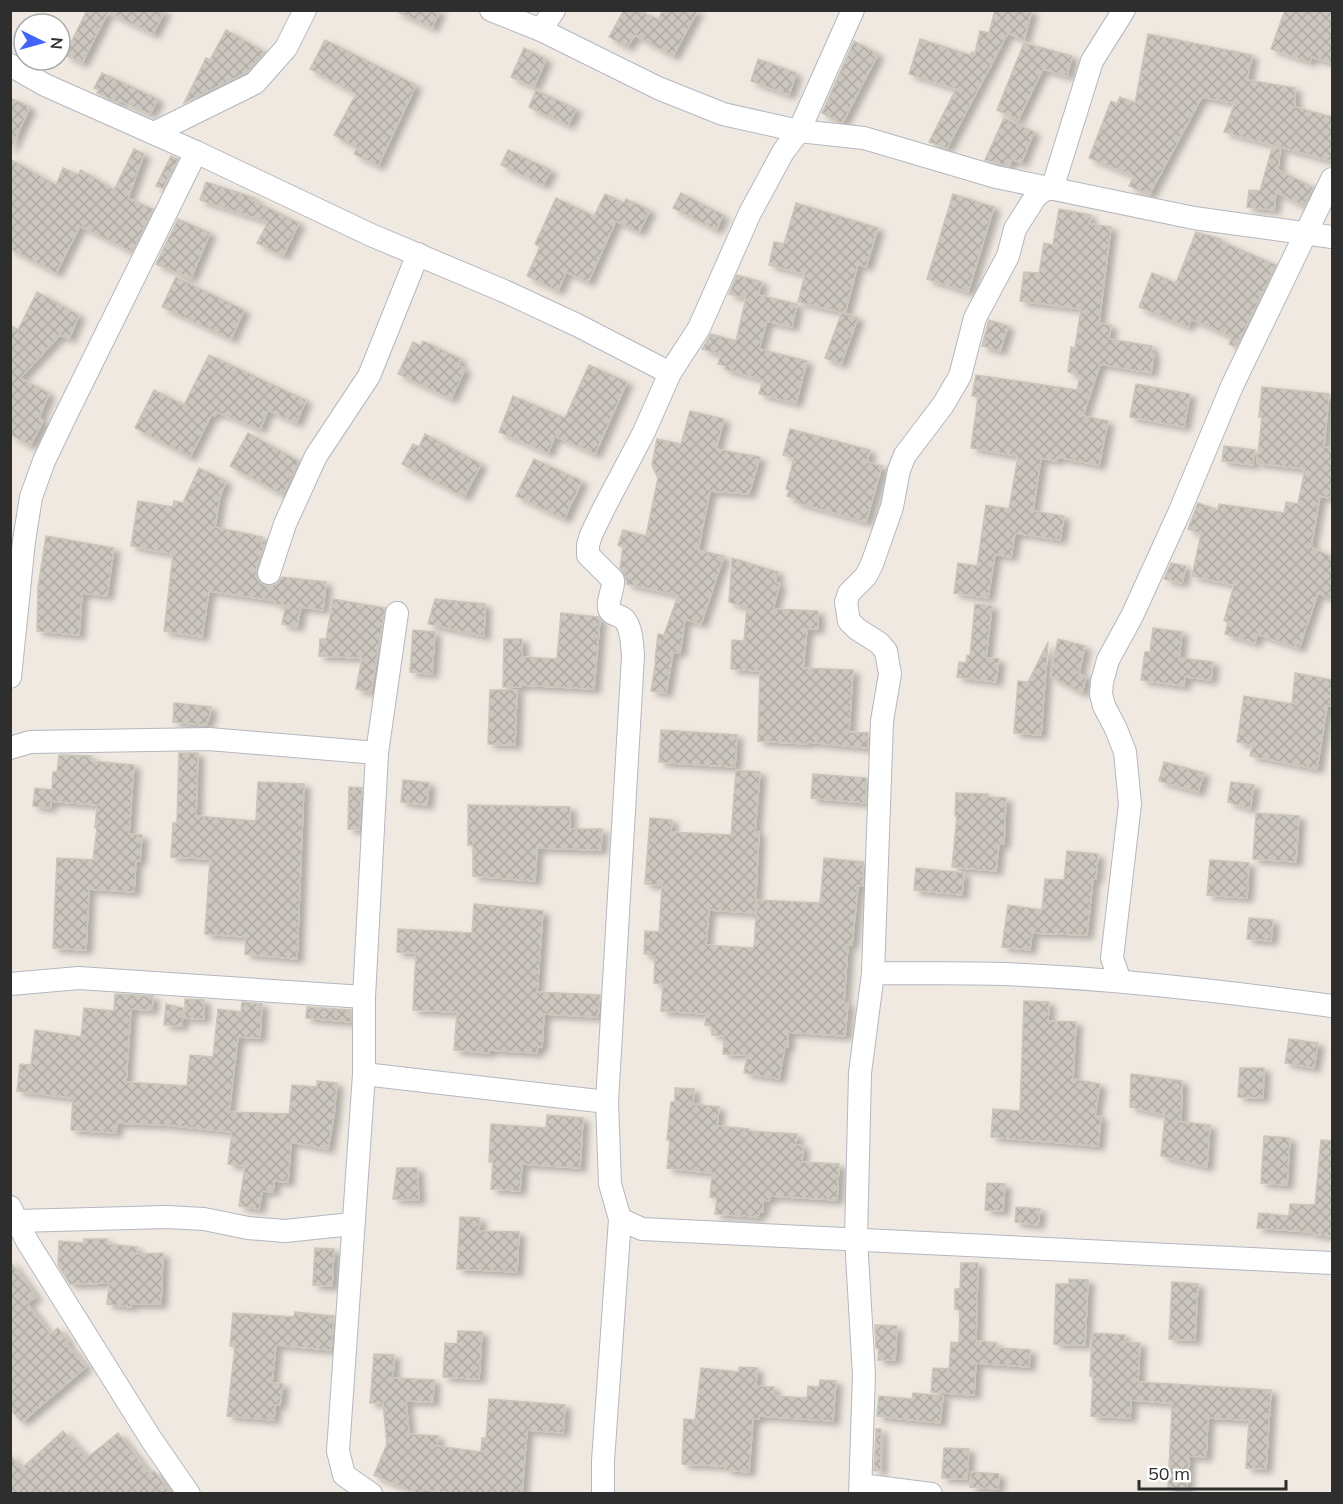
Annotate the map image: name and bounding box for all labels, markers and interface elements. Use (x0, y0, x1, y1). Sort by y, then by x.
north arrow (12, 12, 72, 72)
text: N (46, 36, 67, 50)
scale bar (1139, 1453, 1286, 1491)
text: 50 m (1148, 1462, 1190, 1485)

